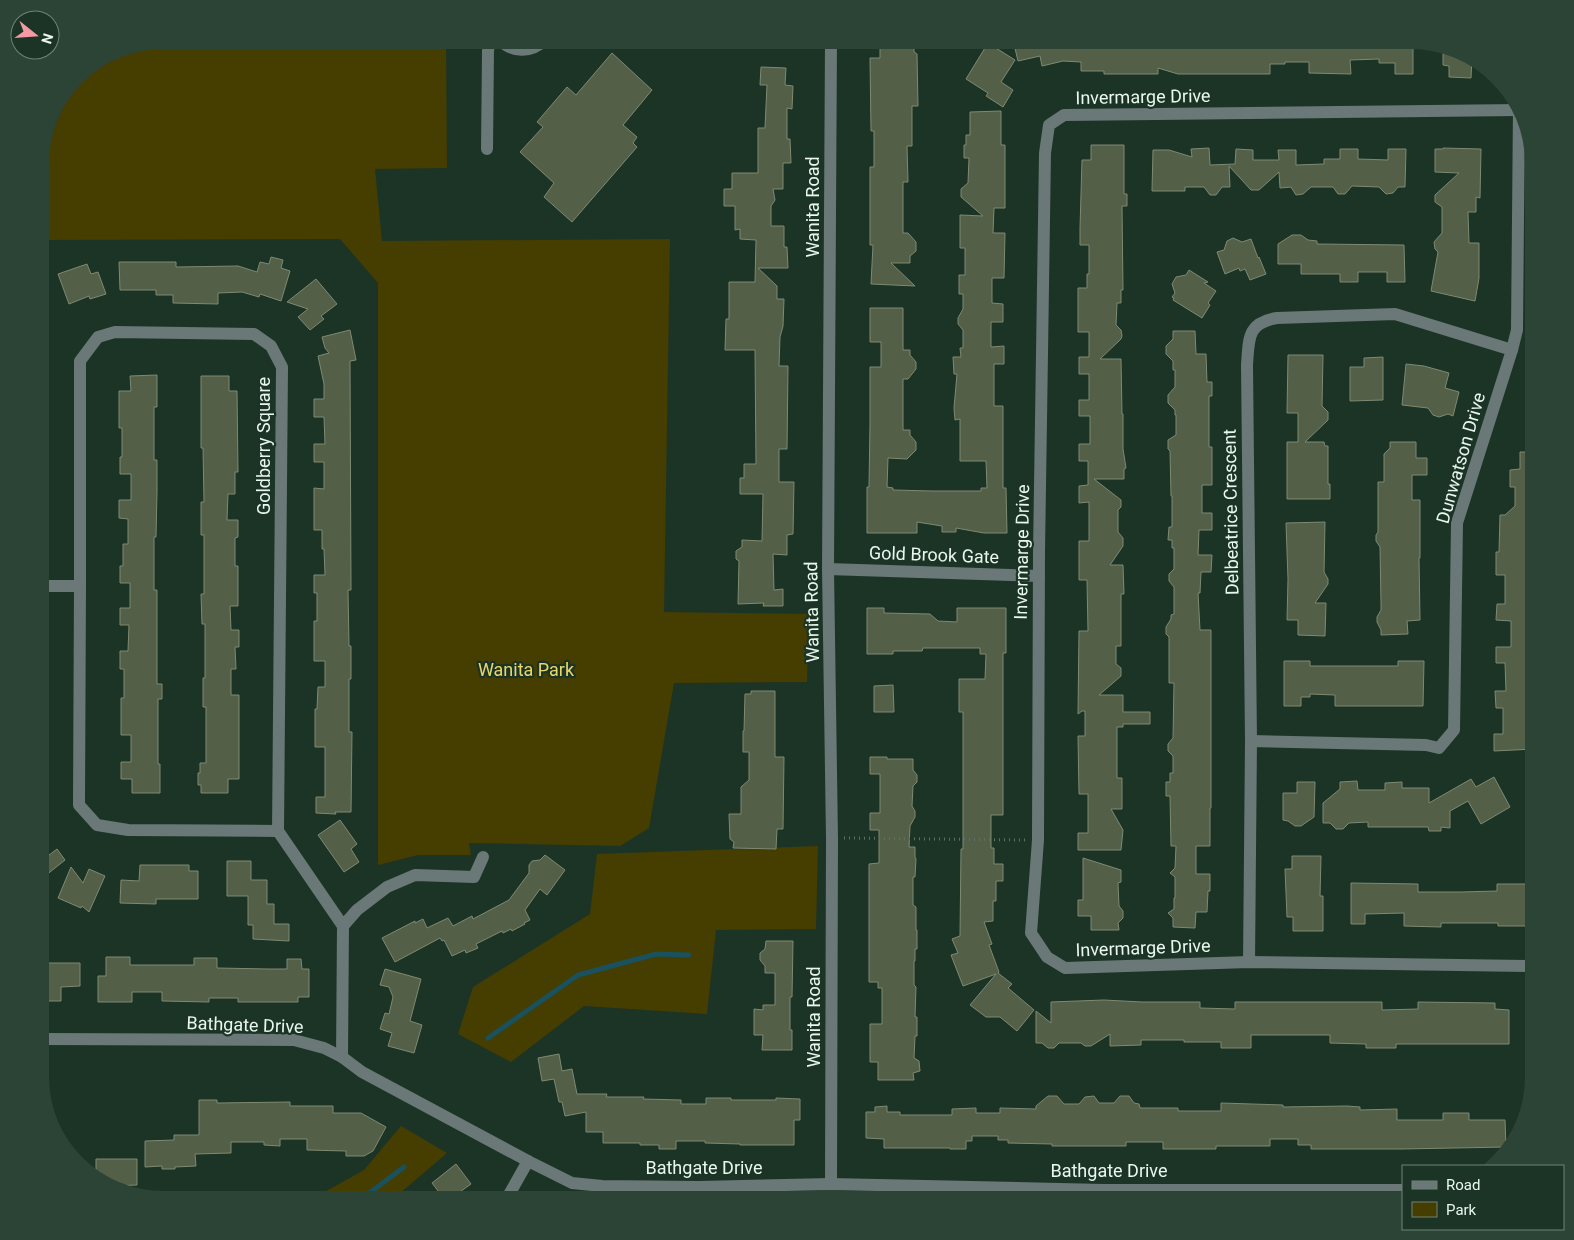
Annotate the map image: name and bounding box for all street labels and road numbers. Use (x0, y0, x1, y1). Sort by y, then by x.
street label: Invermarge Drive (1075, 85, 1211, 108)
street label: Wanita Road (802, 156, 823, 258)
street label: Goldberry Square (253, 377, 274, 515)
street label: Dunwatson Drive (1432, 390, 1489, 526)
street label: Delbeatrice Crescent (1219, 429, 1242, 595)
street label: Invermarge Drive (1010, 484, 1033, 620)
street label: Gold Brook Gate (869, 542, 999, 567)
street label: Wanita Road (800, 561, 823, 663)
street label: Invermarge Drive (1075, 935, 1211, 960)
street label: Wanita Road (803, 966, 824, 1068)
street label: Bathgate Drive (186, 1012, 304, 1037)
street label: Bathgate Drive (645, 1157, 763, 1178)
street label: Bathgate Drive (1050, 1160, 1168, 1181)

